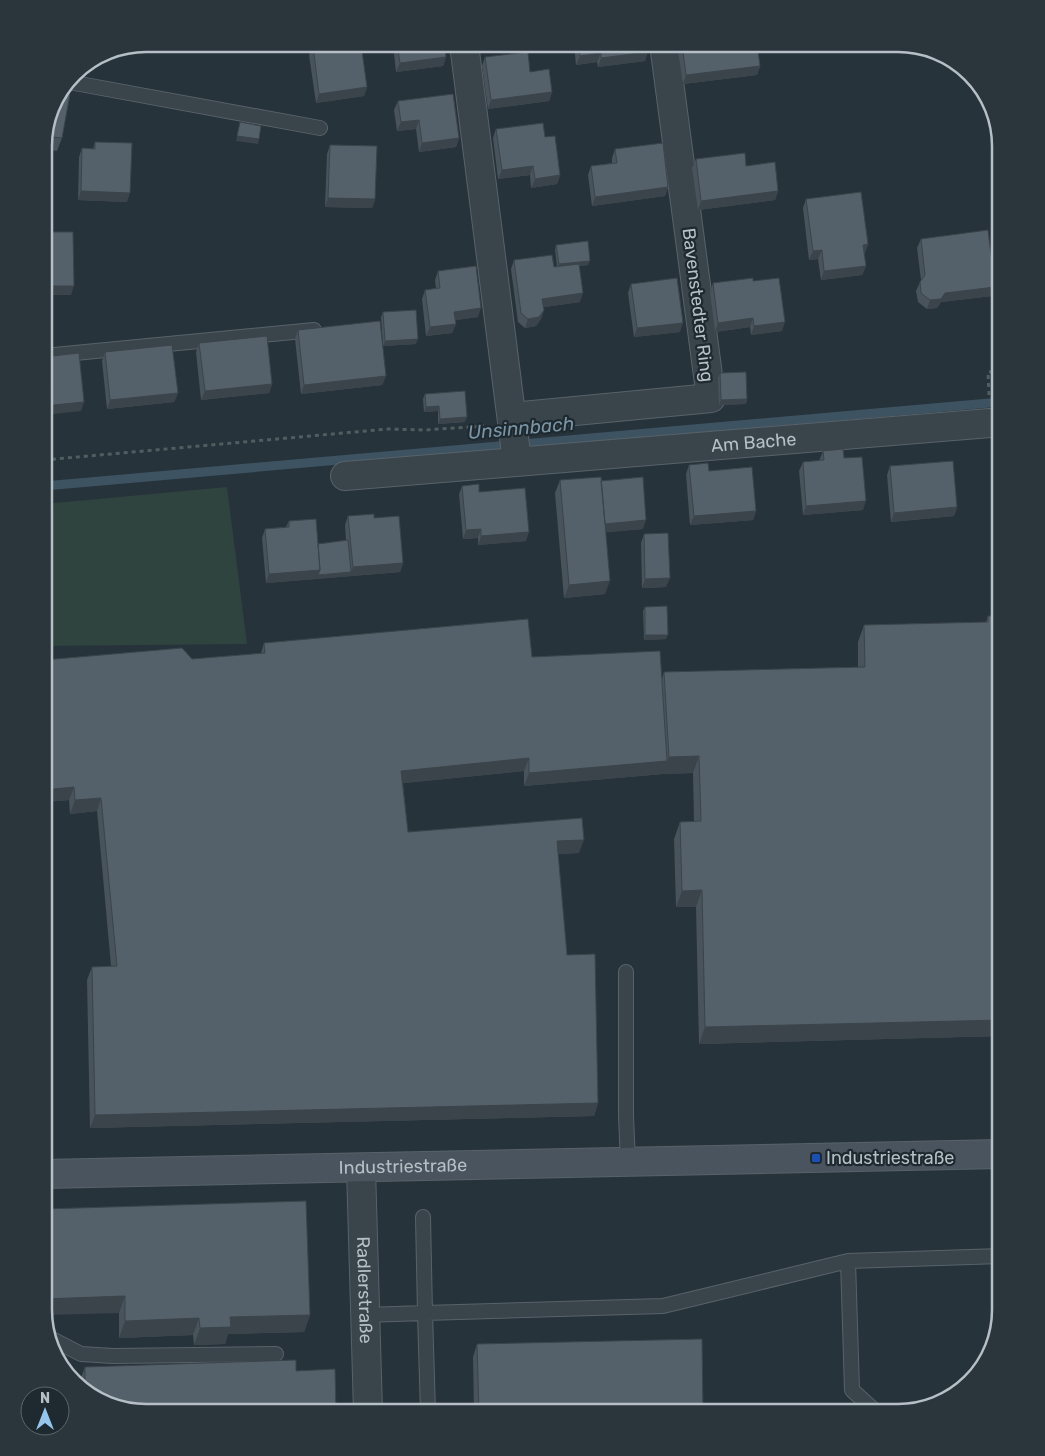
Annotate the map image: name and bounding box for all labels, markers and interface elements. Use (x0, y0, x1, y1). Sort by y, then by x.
street label: Bavenstedter Ring (678, 227, 718, 383)
water label: Unsinnbach (467, 412, 575, 444)
street label: Am Bache (710, 428, 797, 457)
place label: Industriestraße (826, 1147, 954, 1169)
marker: Industriestraße (810, 1152, 822, 1164)
street label: Industriestraße (338, 1154, 467, 1179)
street label: Radlerstraße (352, 1236, 377, 1344)
north arrow (20, 1386, 70, 1436)
text: N (40, 1390, 50, 1407)

